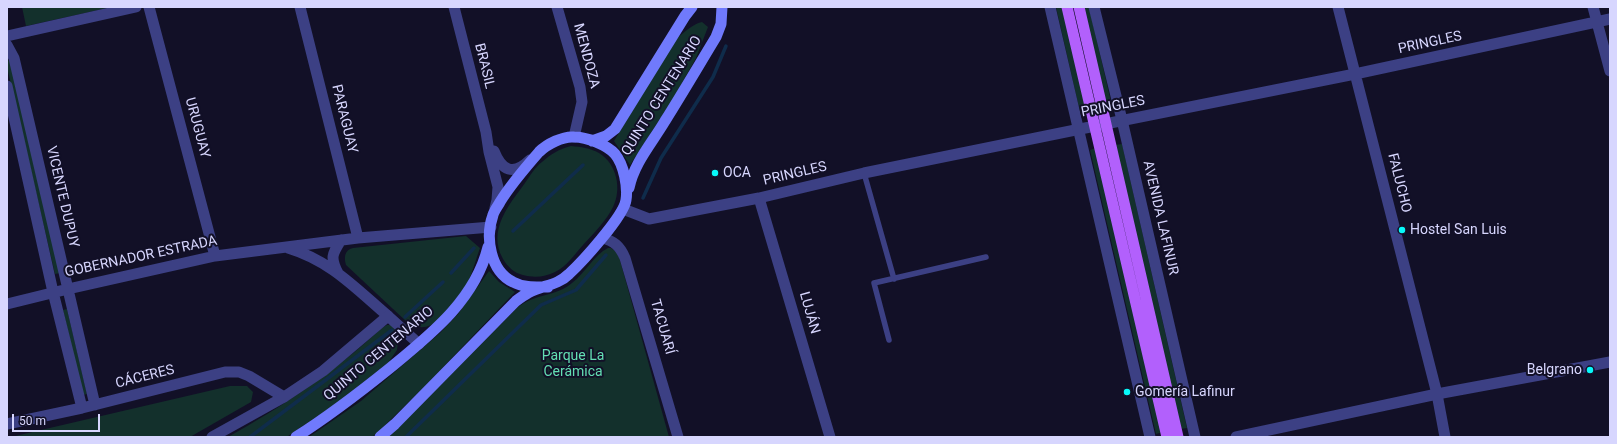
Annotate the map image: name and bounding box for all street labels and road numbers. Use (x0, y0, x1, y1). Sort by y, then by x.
street label: MENDOZA (569, 22, 603, 90)
street label: PRINGLES (1397, 28, 1463, 58)
street label: QUINTO CENTENARIO (618, 33, 706, 159)
street label: BRASIL (470, 42, 498, 90)
street label: PARAGUAY (327, 83, 361, 155)
street label: PRINGLES (1080, 93, 1146, 121)
street label: URUGUAY (181, 96, 213, 160)
street label: VICENTE DUPUY (42, 144, 82, 250)
street label: FALUCHO (1384, 152, 1414, 214)
street label: PRINGLES (762, 159, 828, 189)
street label: AVENIDA LAFINUR (1139, 159, 1181, 277)
street label: GOBERNADOR ESTRADA (63, 233, 219, 281)
street label: LUJÁN (795, 290, 823, 336)
street label: TACUARÍ (646, 298, 678, 356)
street label: QUINTO CENTENARIO (321, 303, 437, 405)
street label: CÁCERES (114, 362, 176, 392)

